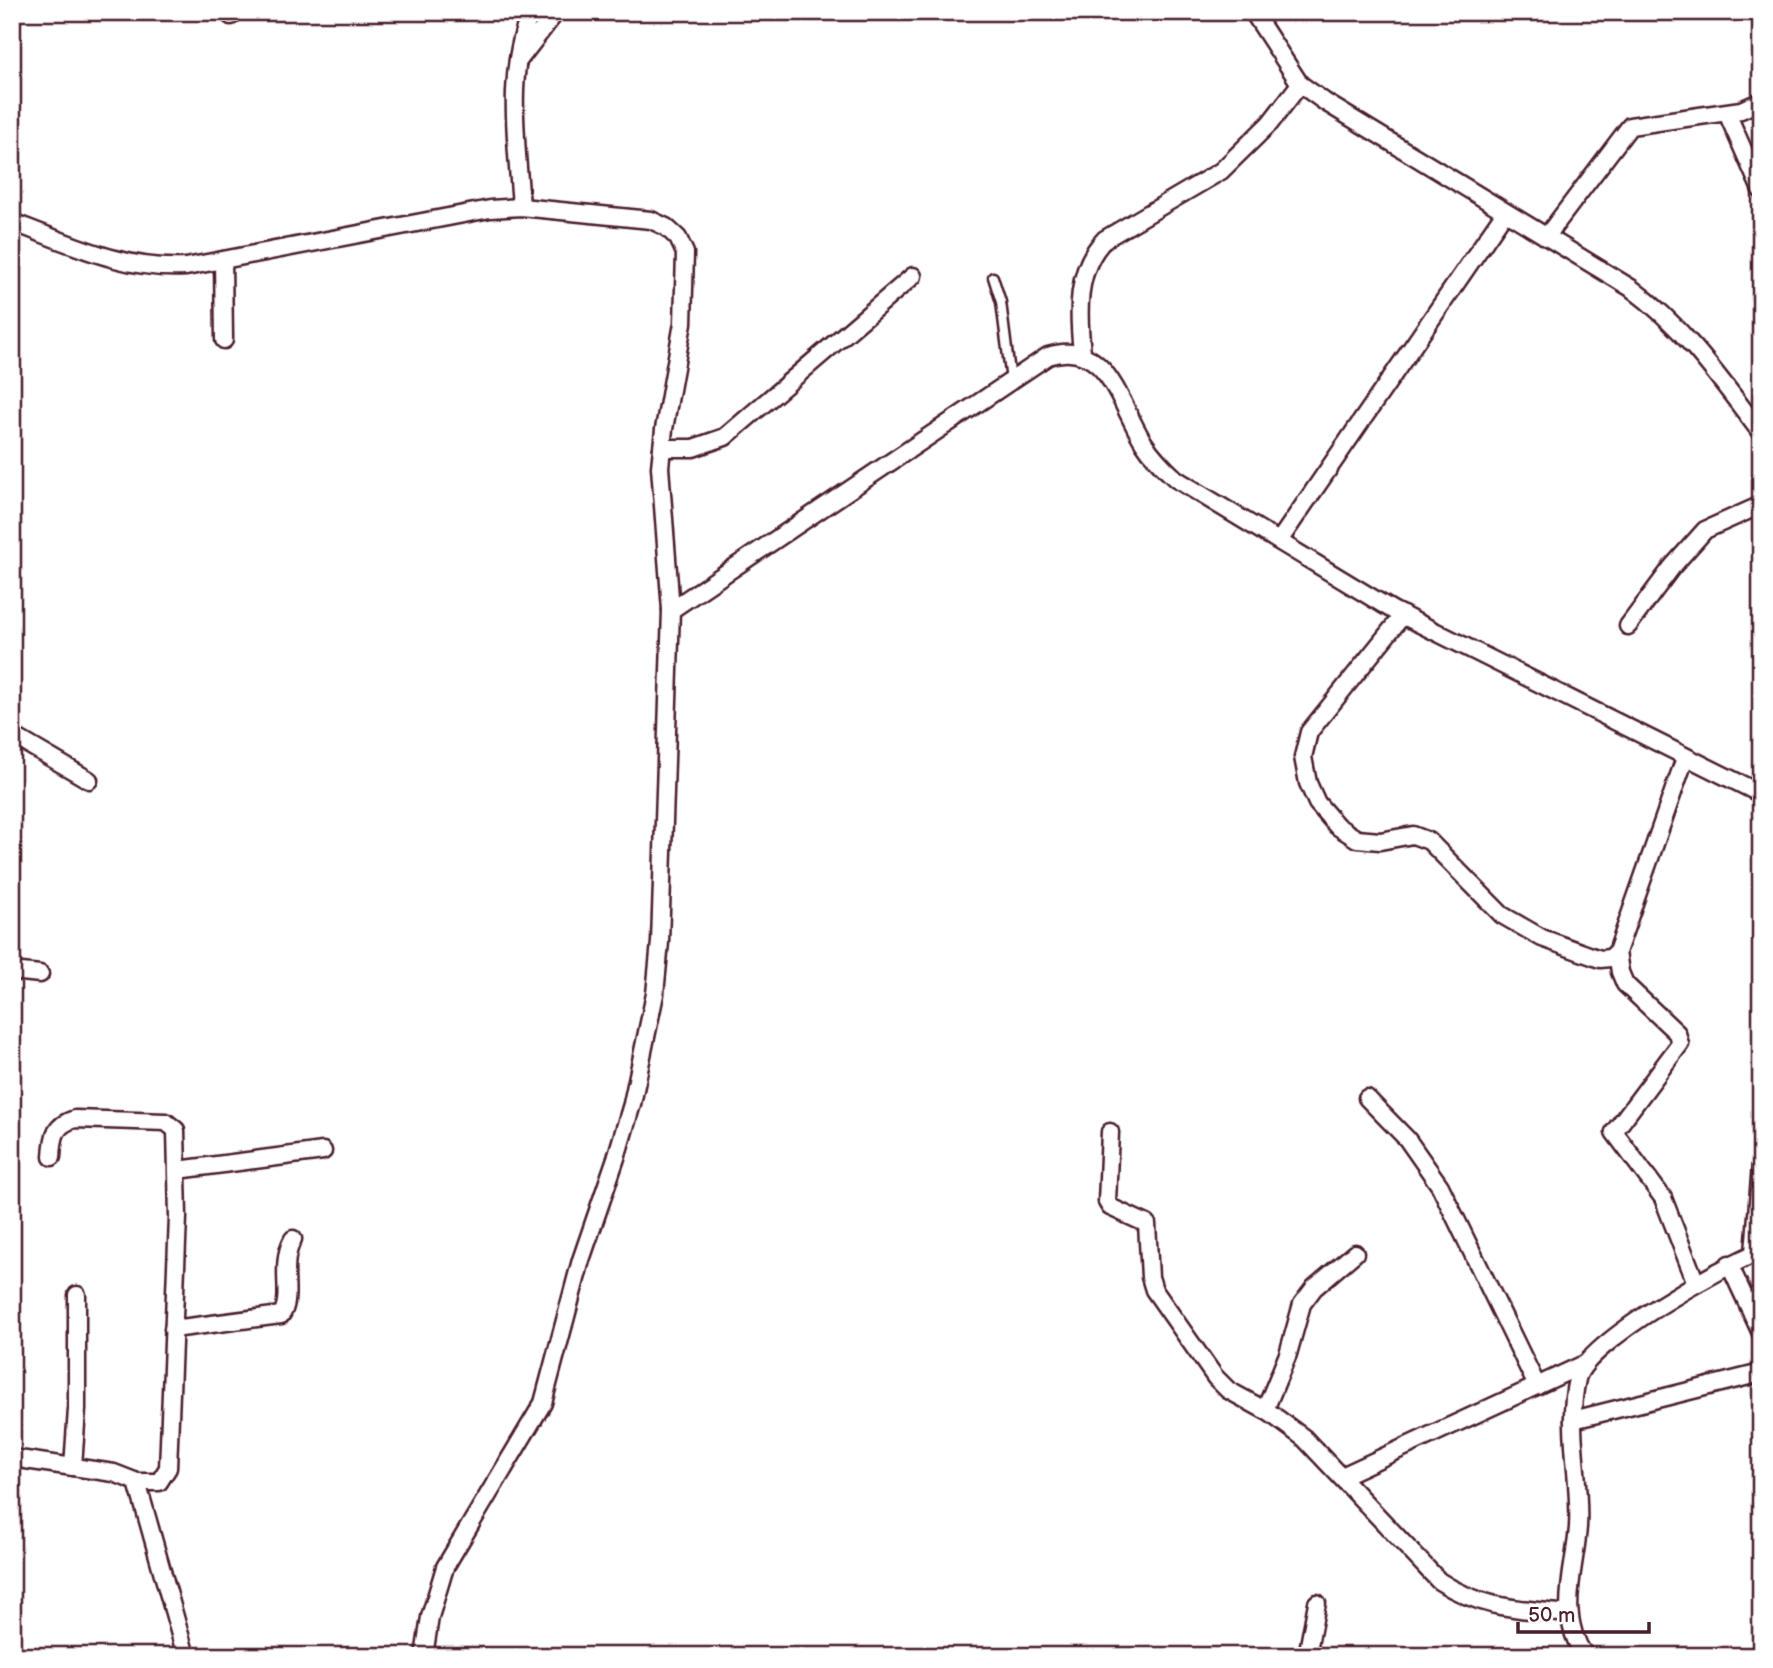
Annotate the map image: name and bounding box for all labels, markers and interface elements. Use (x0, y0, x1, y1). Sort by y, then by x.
scale bar (1518, 1591, 1649, 1635)
text: 50 m (1528, 1603, 1575, 1628)

